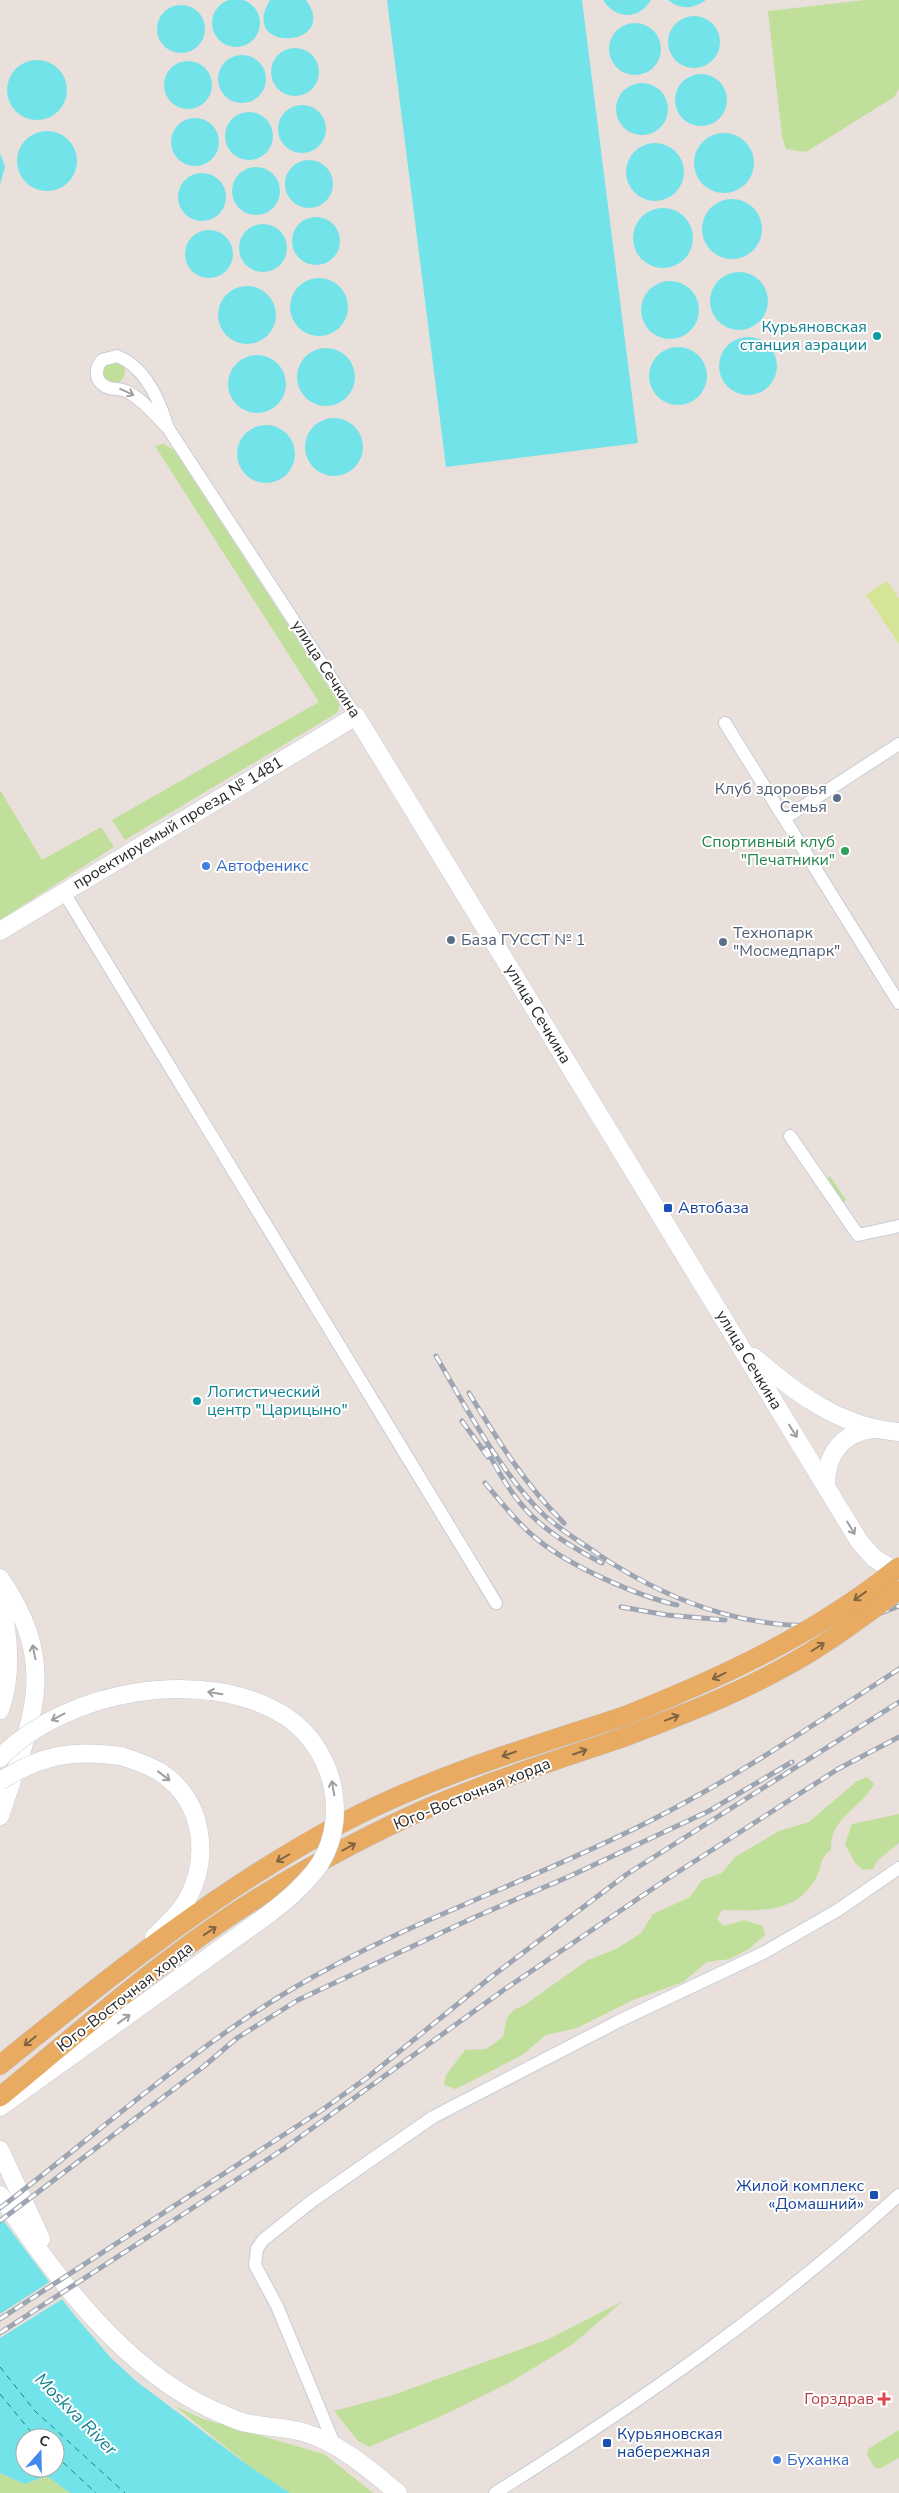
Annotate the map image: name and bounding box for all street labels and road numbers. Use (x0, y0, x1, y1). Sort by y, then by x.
street label: улица Сечкина (286, 616, 366, 722)
street label: проектируемый проезд № 1481 (69, 751, 287, 895)
street label: улица Сечкина (500, 960, 576, 1068)
street label: улица Сечкина (711, 1306, 787, 1414)
street label: Юго-Восточная хорда (390, 1752, 554, 1836)
street label: Юго-Восточная хорда (52, 1937, 198, 2057)

